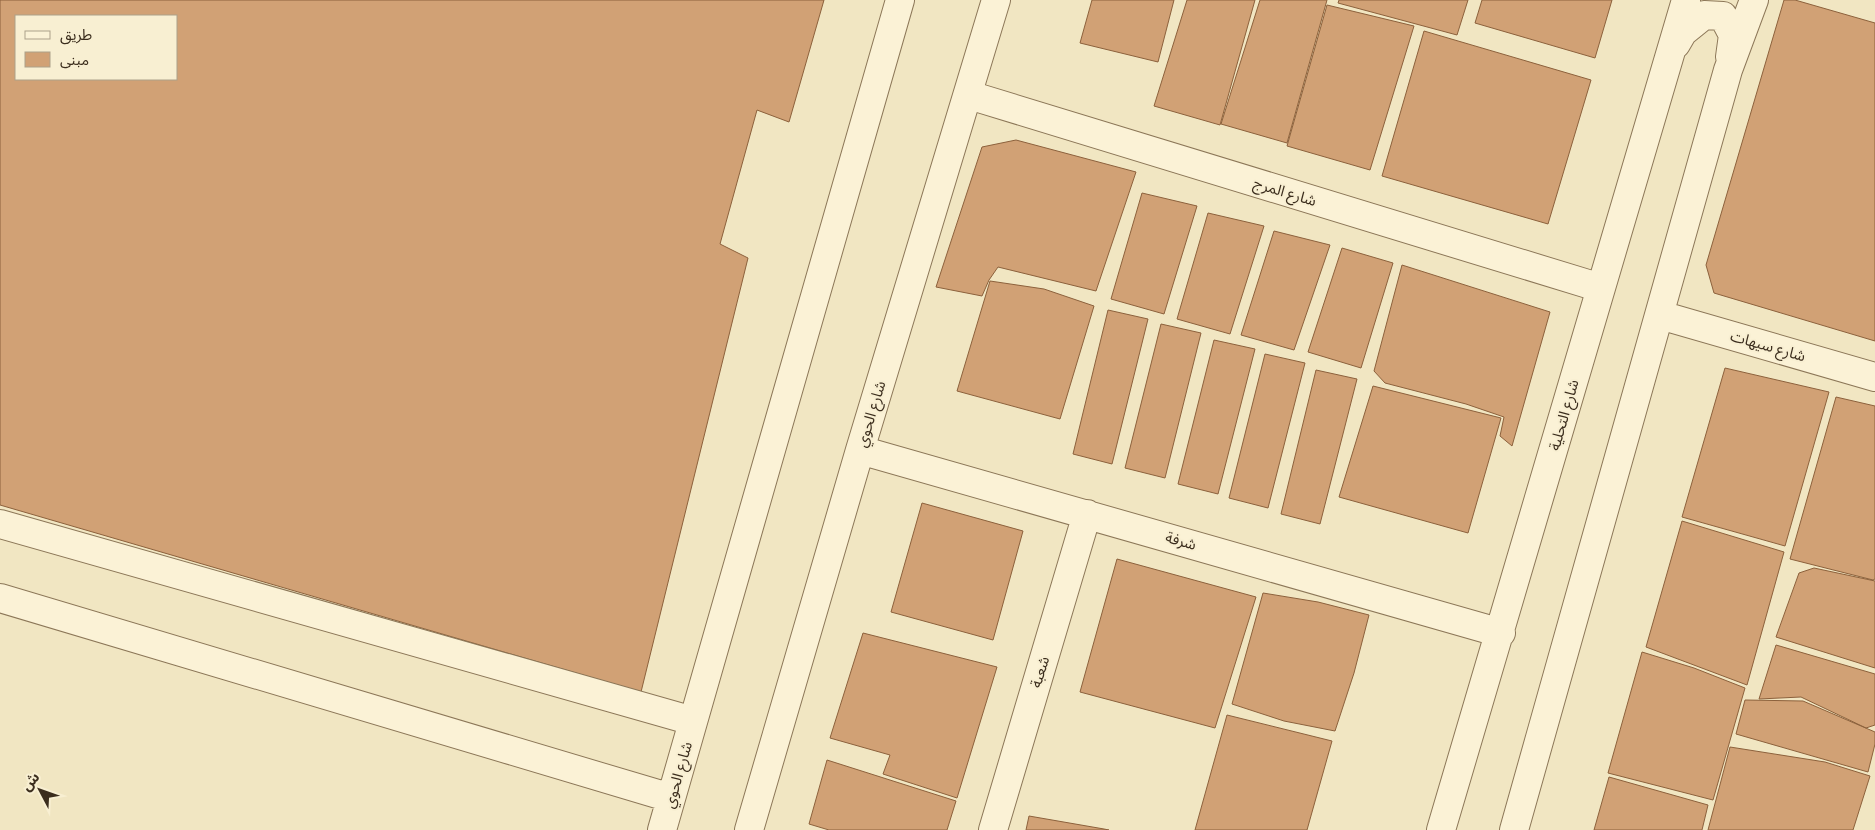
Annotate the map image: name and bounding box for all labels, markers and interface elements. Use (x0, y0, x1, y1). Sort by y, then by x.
legend (15, 15, 178, 80)
text: طريق (60, 27, 92, 45)
text: مبنى (60, 52, 89, 69)
street label: شارع المرج (1251, 175, 1318, 213)
street label: شارع سيهات (1728, 328, 1808, 368)
street label: شارع التحلية (1546, 377, 1586, 453)
street label: شارع الحوي (853, 379, 893, 450)
street label: شرفة (1163, 529, 1198, 554)
street label: شعبة (1028, 654, 1052, 690)
street label: شارع الحوي (661, 740, 699, 811)
north arrow (15, 765, 65, 815)
text: ش (19, 770, 43, 794)

